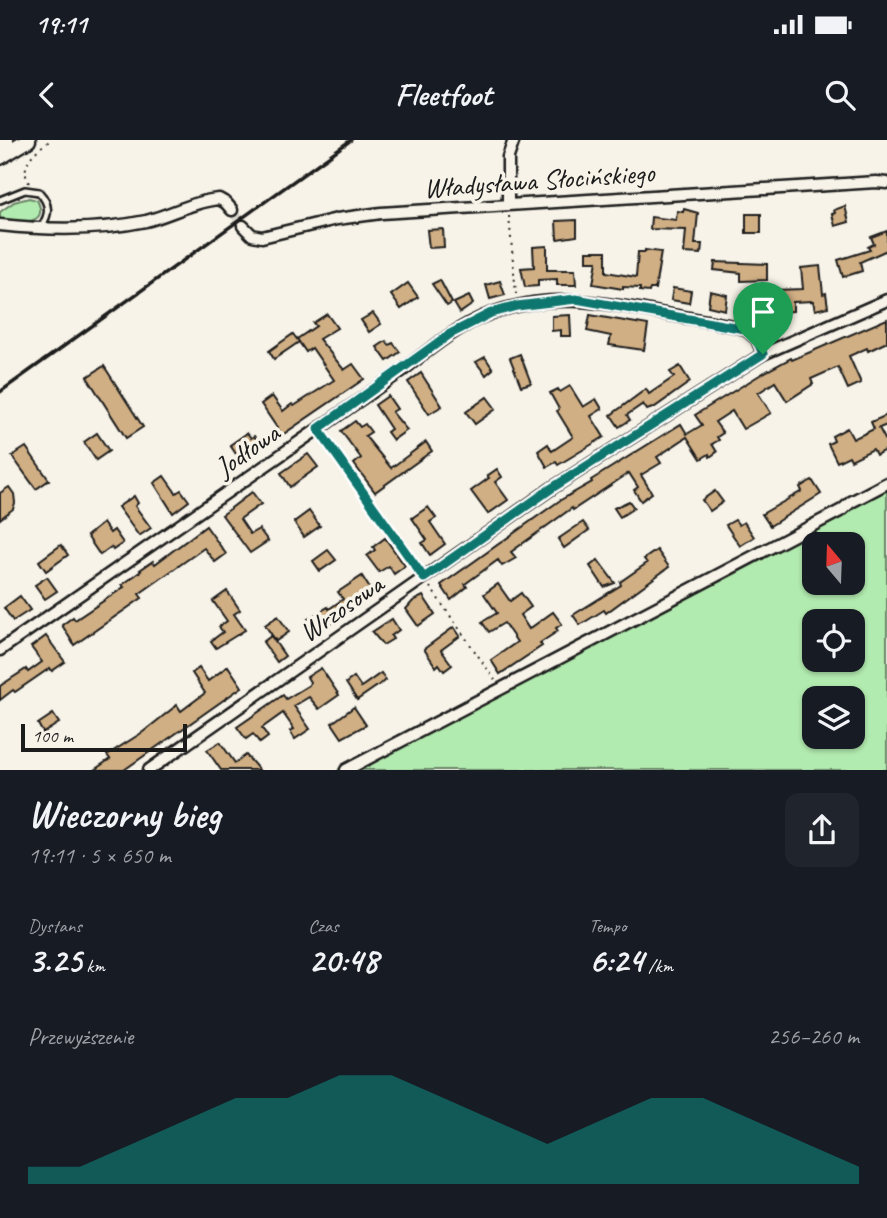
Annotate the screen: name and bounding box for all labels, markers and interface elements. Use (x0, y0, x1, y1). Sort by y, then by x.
text: 19:11 (35, 8, 87, 41)
text: Fleetfoot (395, 74, 492, 115)
icon: back (28, 76, 66, 114)
icon: search (821, 76, 859, 114)
street label: Władysława Słocińskiego (423, 154, 658, 206)
pin (733, 282, 793, 354)
icon: arrive (744, 293, 782, 331)
street label: Jodłowa (206, 414, 287, 486)
north arrow (802, 532, 864, 595)
map controls (802, 532, 865, 749)
street label: Wrzosowa (292, 565, 392, 649)
button: locate (802, 609, 865, 672)
button: layers (802, 686, 865, 749)
scale bar (21, 721, 187, 753)
text: 100 m (32, 724, 73, 748)
text: Wieczorny bieg (28, 791, 220, 838)
button: share (785, 793, 859, 867)
text: 19:11 · 5 × 650 m (28, 841, 171, 870)
text: Dystans (28, 914, 82, 938)
text: Czas (308, 914, 338, 938)
text: Tempo (589, 914, 626, 938)
text: 3.25 (28, 938, 82, 983)
text: 20:48 (308, 938, 378, 983)
text: 6:24 (589, 938, 644, 983)
text: km (82, 954, 105, 978)
text: /km (644, 954, 673, 978)
text: Przewyższenie (28, 1022, 133, 1051)
text: 256–260 m (768, 1022, 859, 1051)

